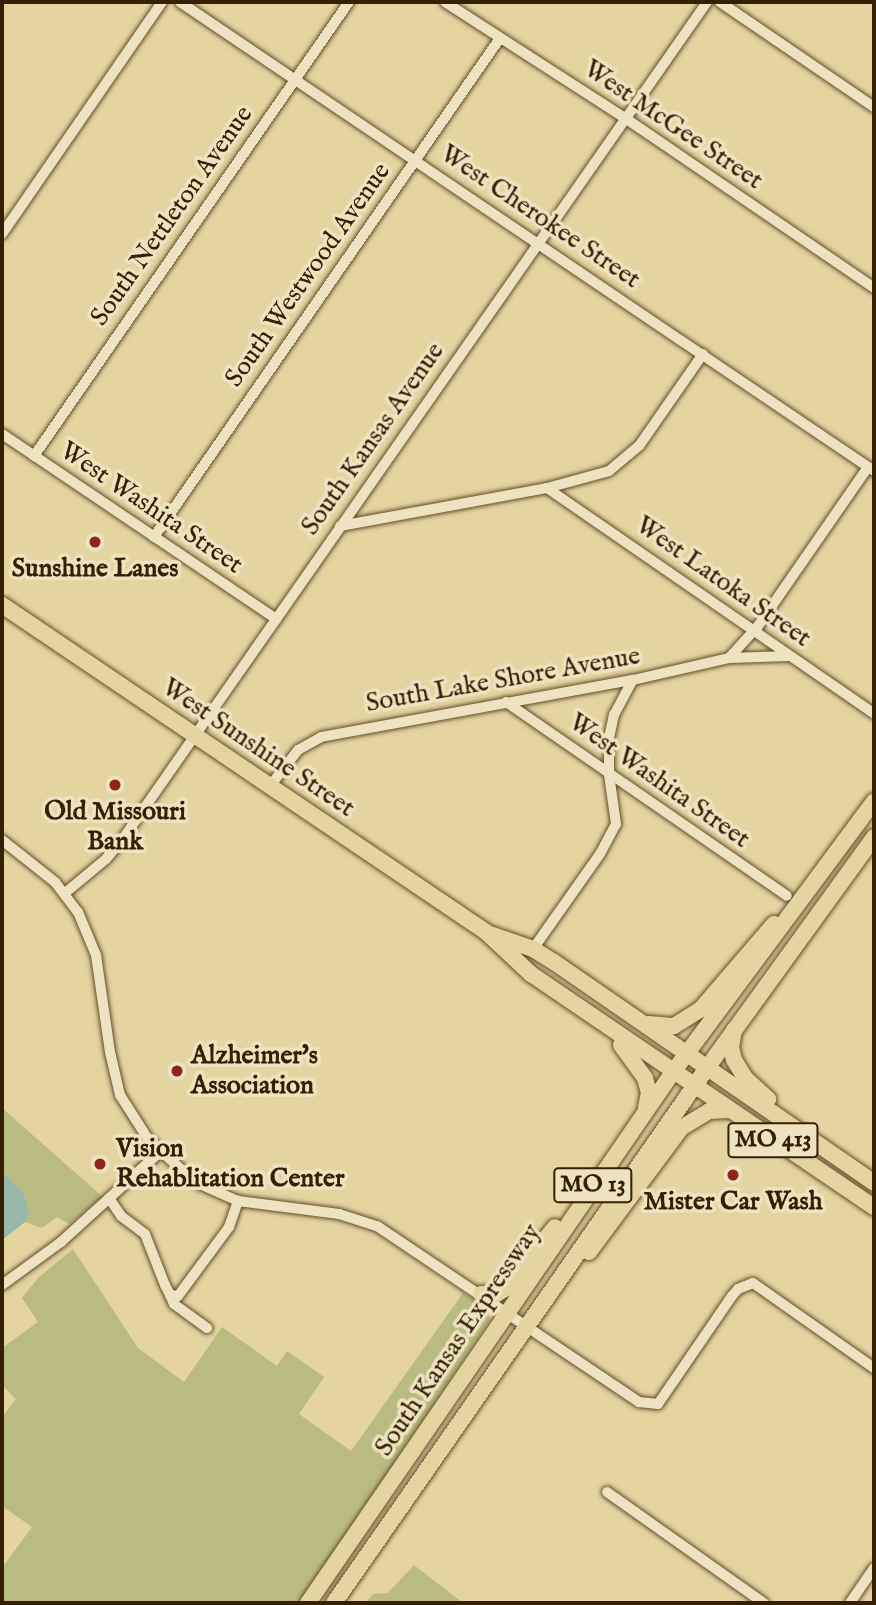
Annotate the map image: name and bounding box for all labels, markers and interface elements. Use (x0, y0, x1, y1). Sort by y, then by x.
street label: West McGee Street (577, 54, 769, 196)
street label: South Nettleton Avenue (84, 100, 260, 332)
street label: West Cherokee Street (434, 138, 646, 296)
street label: South Westwood Avenue (219, 157, 397, 393)
street label: South Kansas Avenue (295, 337, 451, 541)
street label: West Washita Street (54, 435, 248, 581)
street label: West Latoka Street (629, 510, 817, 654)
marker: Sunshine Lanes (87, 534, 103, 550)
place label: Sunshine Lanes (12, 553, 178, 585)
street label: South Lake Shore Avenue (363, 641, 643, 719)
street label: West Sunshine Street (156, 672, 360, 824)
street label: West Washita Street (562, 707, 756, 855)
marker: Old Missouri Bank (107, 777, 123, 793)
place label: Old Missouri Bank (44, 796, 186, 858)
place label: Alzheimer's Association (191, 1040, 318, 1102)
marker: Alzheimer's Association (169, 1063, 185, 1079)
road number: MO 413 (726, 1120, 820, 1160)
place label: Vision Rehablitation Center (116, 1133, 344, 1194)
marker: Vision Rehablitation Center (90, 1154, 110, 1174)
road number: MO 13 (553, 1164, 633, 1205)
marker: Mister Car Wash (725, 1167, 741, 1183)
place label: Mister Car Wash (643, 1186, 823, 1218)
street label: South Kansas Expressway (369, 1218, 547, 1462)

